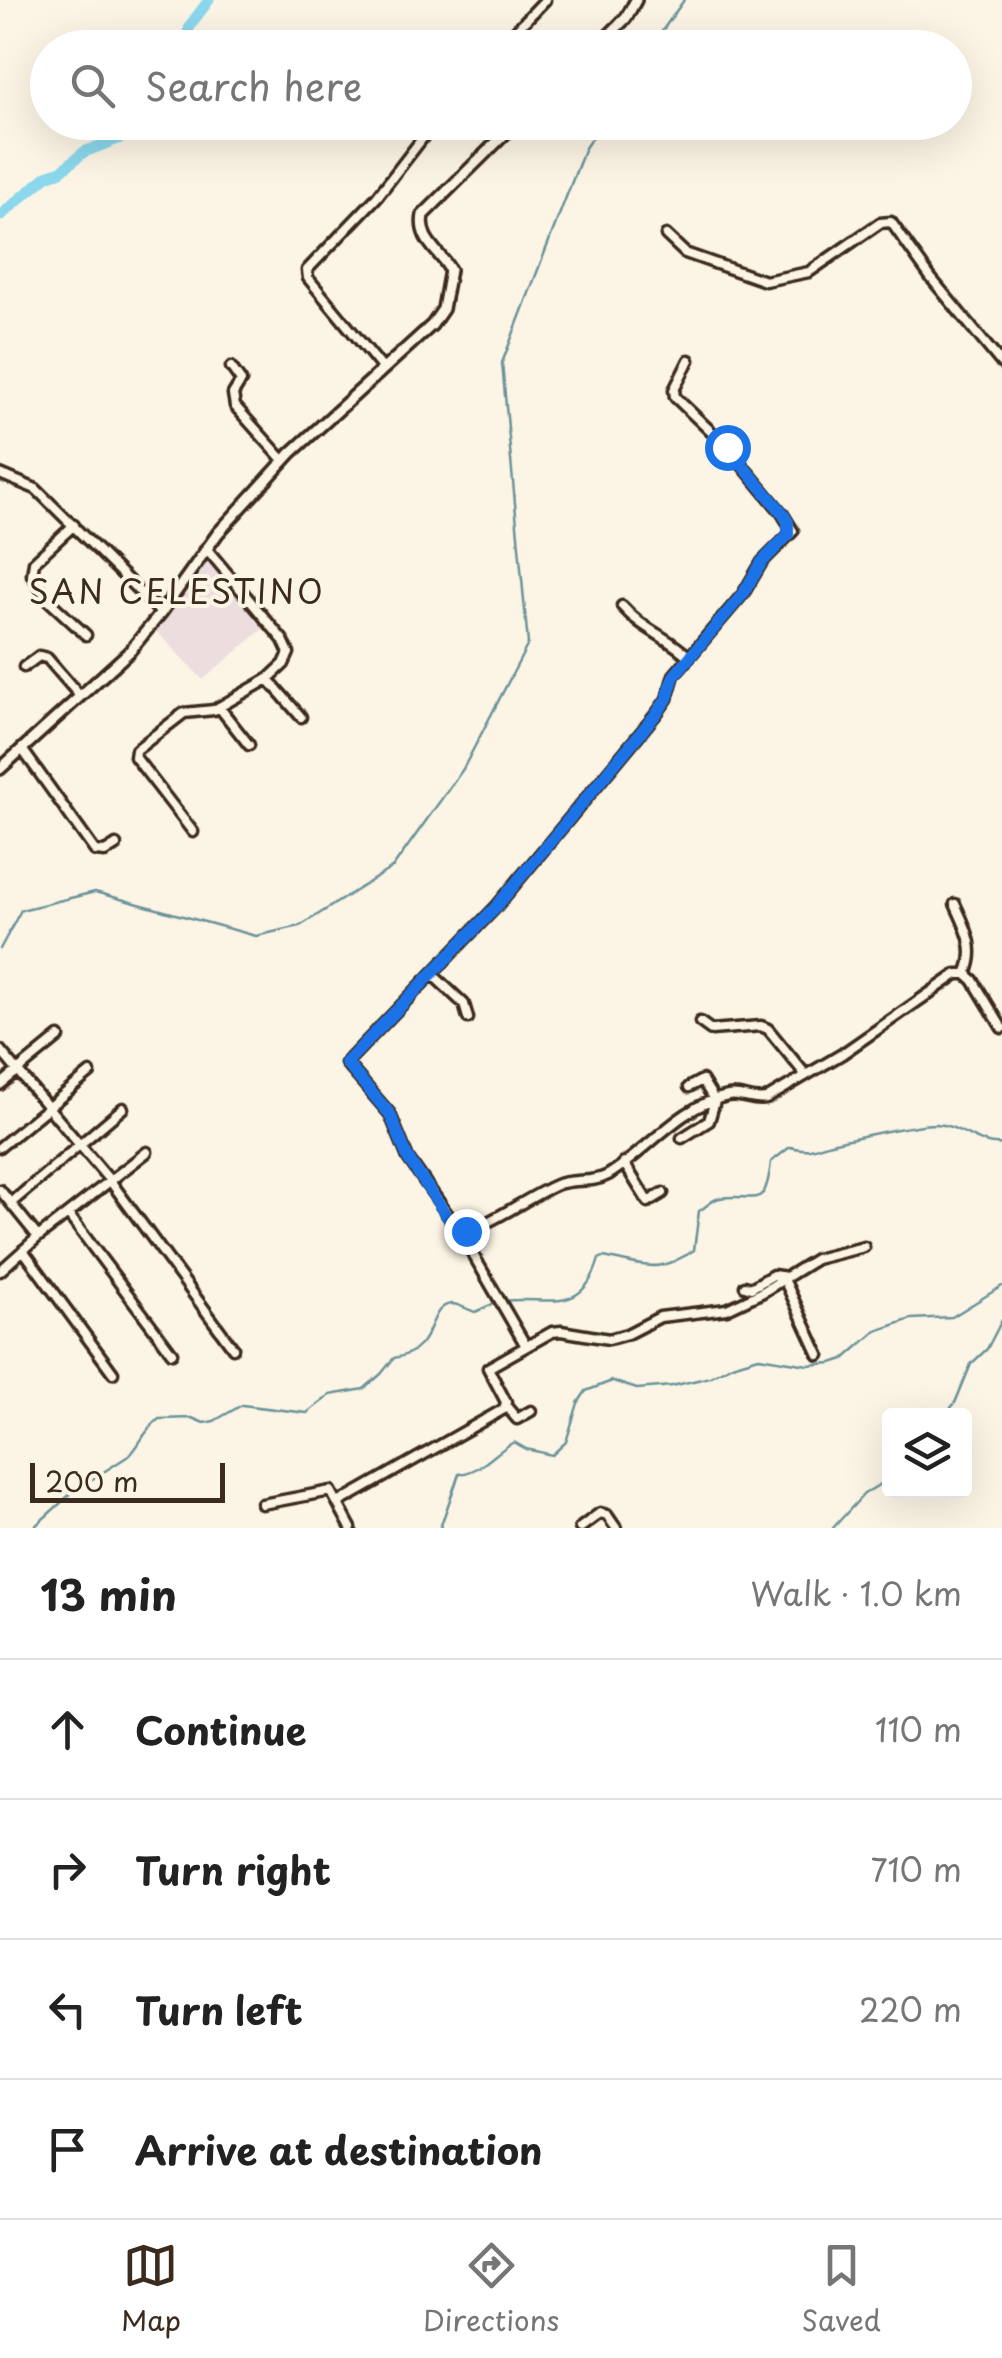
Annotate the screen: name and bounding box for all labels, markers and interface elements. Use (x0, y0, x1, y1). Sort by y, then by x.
search box (30, 30, 972, 140)
text: Search here (145, 57, 362, 114)
icon: search (65, 58, 120, 113)
route start (705, 425, 751, 471)
district label: SAN CELESTINO (29, 567, 325, 615)
route end (444, 1209, 490, 1255)
map controls (882, 1408, 972, 1498)
button: layers (882, 1408, 972, 1498)
scale bar (30, 1458, 225, 1502)
text: 200 m (45, 1459, 138, 1502)
text: 13 min (40, 1562, 177, 1625)
text: Walk · 1.0 km (750, 1569, 962, 1617)
text: Continue (135, 1701, 306, 1758)
icon: ahead (40, 1702, 95, 1757)
text: 110 m (875, 1705, 962, 1753)
text: Turn right (135, 1841, 331, 1898)
icon: right (40, 1842, 95, 1897)
text: 710 m (870, 1845, 962, 1893)
text: Turn left (135, 1981, 303, 2038)
icon: left (40, 1982, 95, 2037)
text: 220 m (859, 1985, 962, 2033)
text: Arrive at destination (135, 2121, 543, 2178)
icon: arrive (40, 2122, 95, 2177)
tab: Map (121, 2238, 181, 2341)
tab: Directions (423, 2238, 559, 2341)
tab: Saved (801, 2238, 881, 2341)

